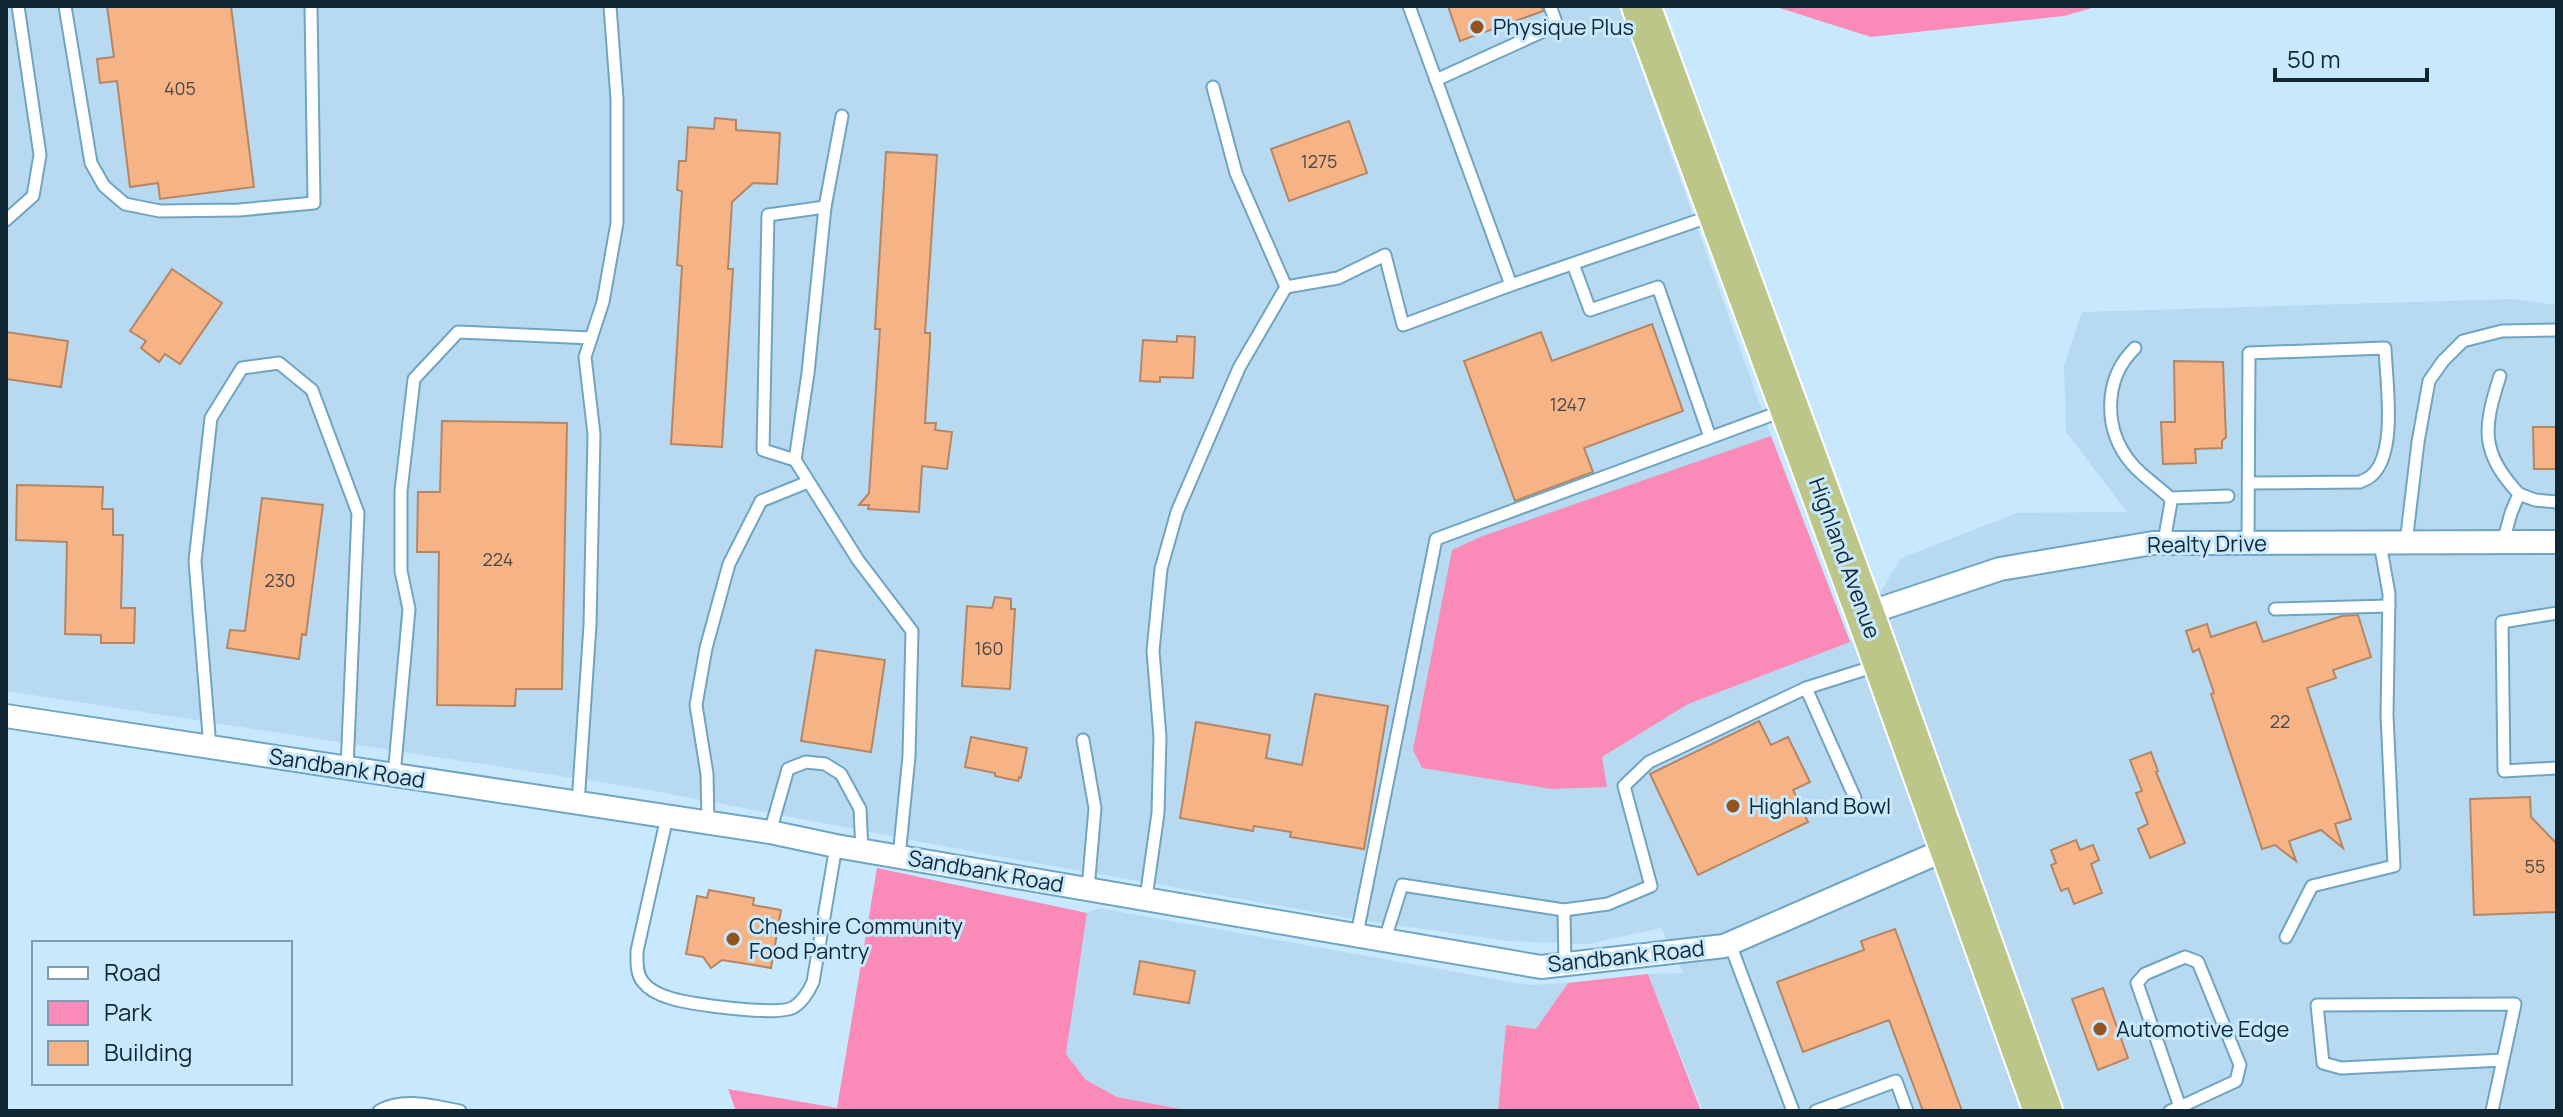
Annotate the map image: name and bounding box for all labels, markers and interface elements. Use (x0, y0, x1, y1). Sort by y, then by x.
place label: Physique Plus (1493, 12, 1634, 42)
marker: Physique Plus (1468, 18, 1486, 36)
scale bar (2275, 32, 2427, 82)
text: 50 m (2287, 42, 2341, 75)
house number: 405 (164, 76, 196, 100)
house number: 1275 (1301, 149, 1337, 173)
house number: 1247 (1550, 392, 1586, 416)
street label: Highland Avenue (1802, 473, 1888, 643)
street label: Realty Drive (2147, 528, 2267, 560)
house number: 224 (483, 547, 513, 571)
house number: 230 (264, 568, 296, 592)
house number: 160 (974, 636, 1004, 660)
house number: 22 (2270, 709, 2290, 733)
street label: Sandbank Road (267, 741, 427, 795)
place label: Highland Bowl (1749, 791, 1891, 821)
marker: Highland Bowl (1724, 797, 1742, 815)
street label: Sandbank Road (906, 843, 1066, 899)
house number: 55 (2525, 854, 2545, 878)
place label: Cheshire Community Food Pantry (749, 911, 963, 966)
marker: Cheshire Community Food Pantry (724, 930, 742, 948)
street label: Sandbank Road (1546, 933, 1706, 979)
legend (32, 941, 292, 1085)
text: Road (104, 955, 161, 988)
text: Park (104, 995, 153, 1028)
place label: Automotive Edge (2116, 1014, 2290, 1044)
marker: Automotive Edge (2091, 1020, 2109, 1038)
text: Building (104, 1035, 192, 1068)

